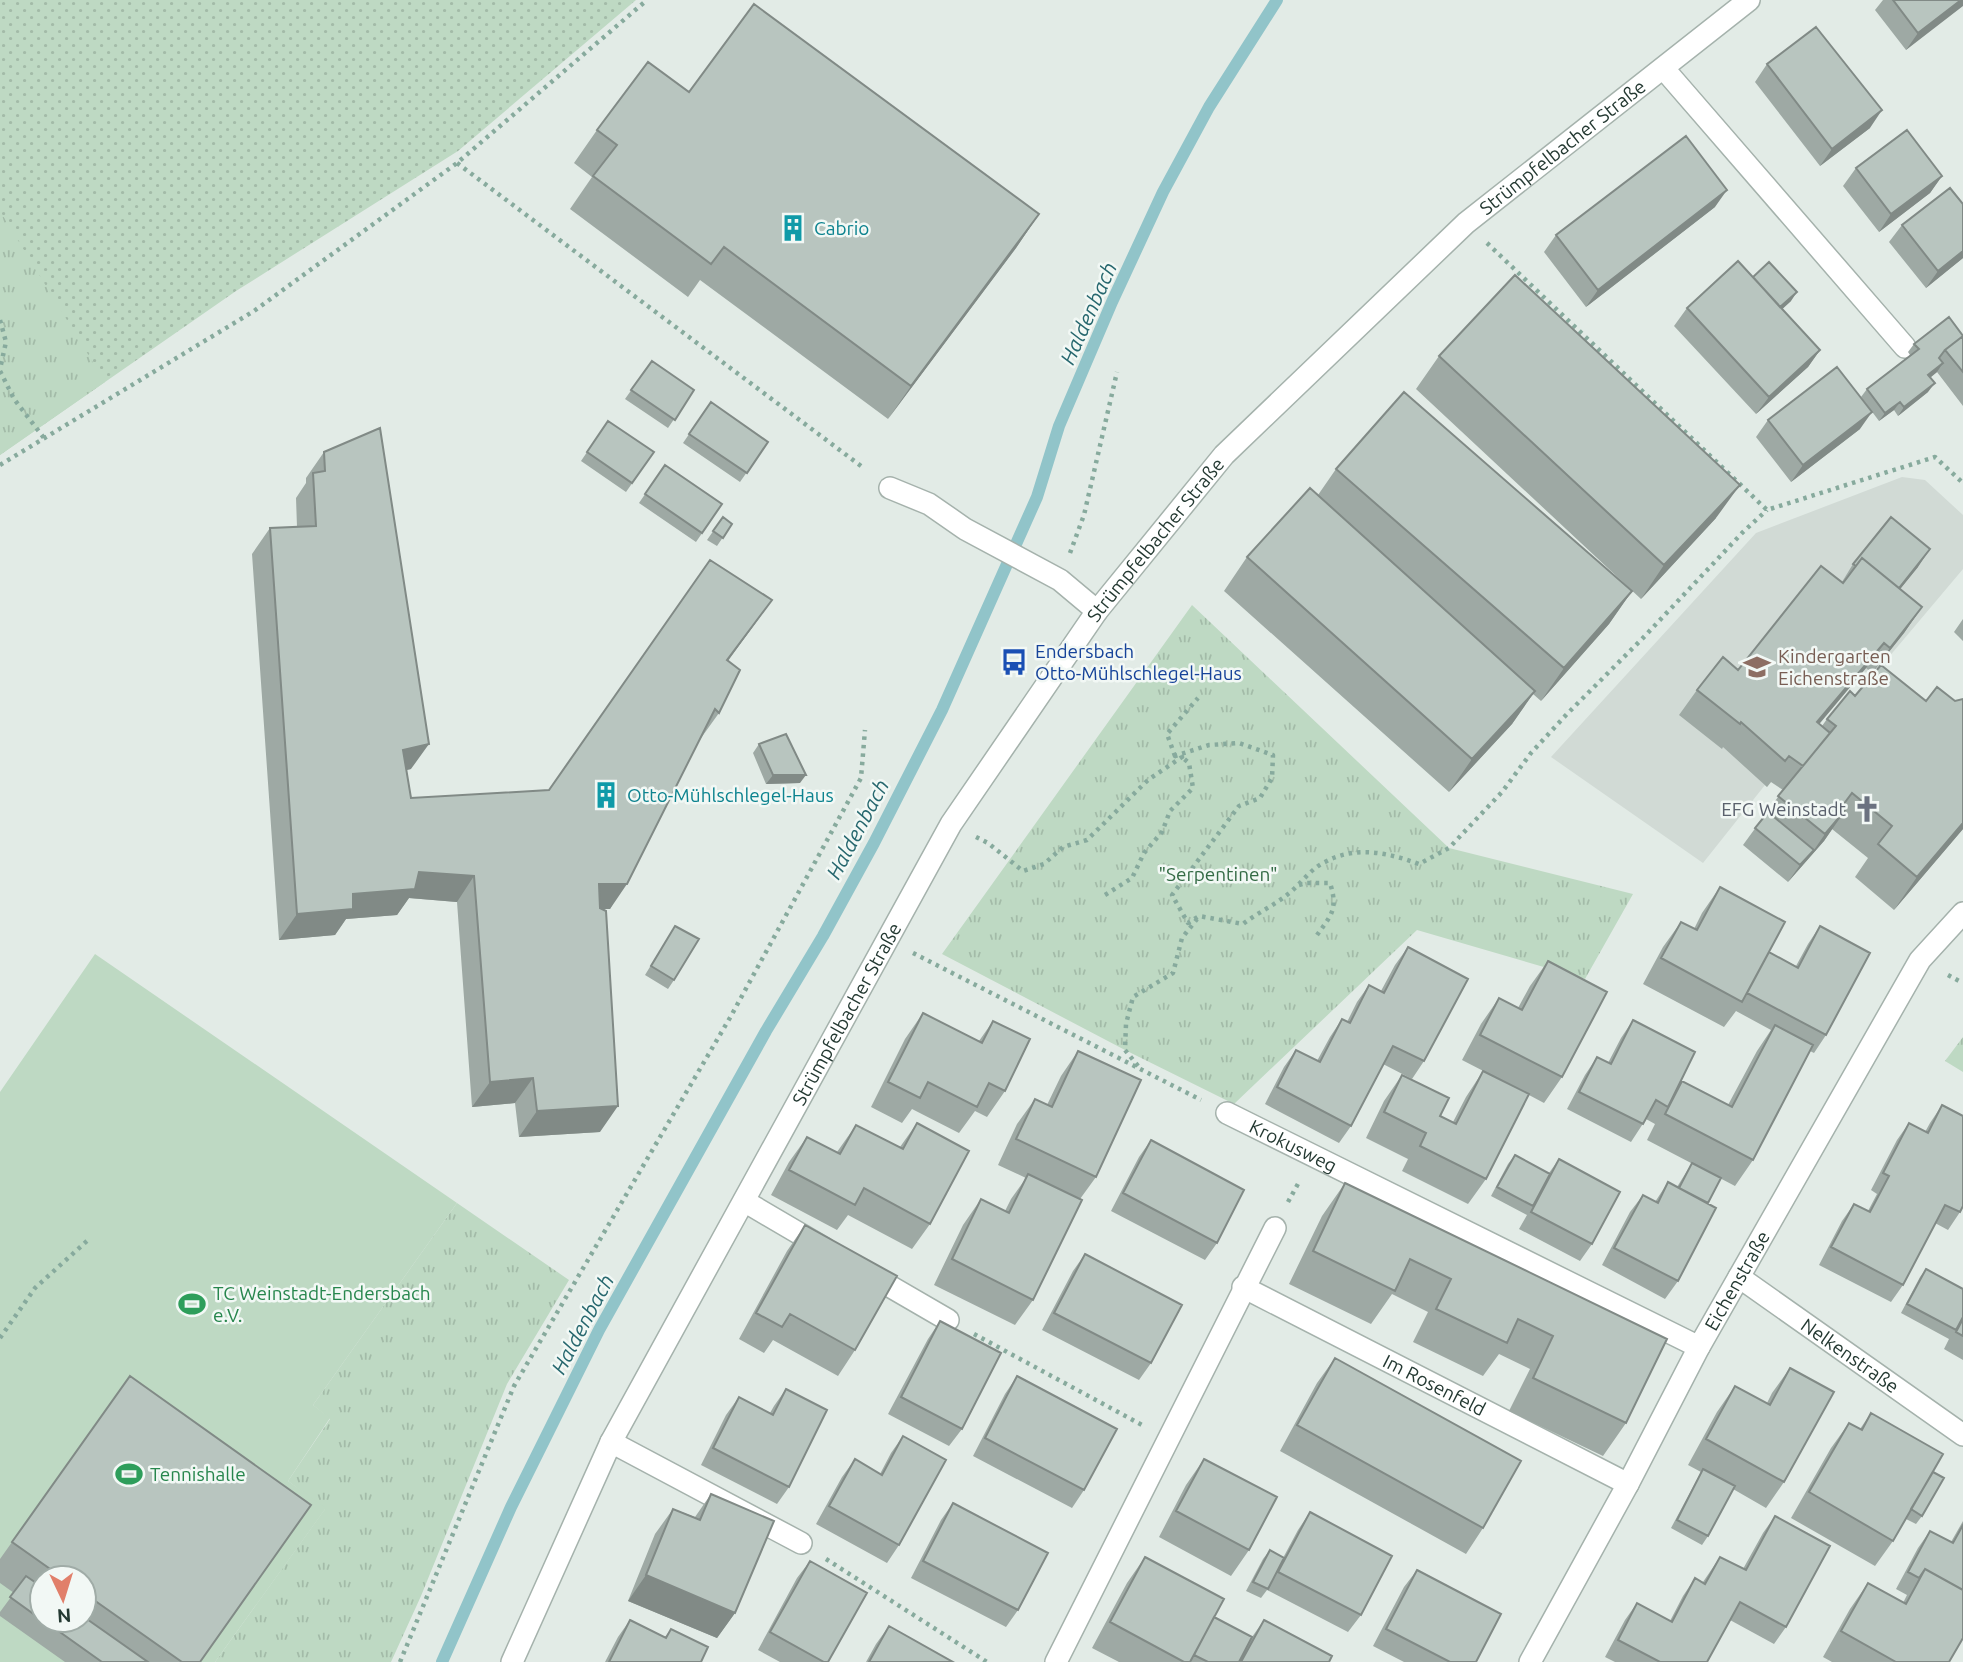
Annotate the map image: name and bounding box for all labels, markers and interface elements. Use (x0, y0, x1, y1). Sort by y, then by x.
street label: Strümpfelbacher Straße (1475, 75, 1650, 219)
building icon: Cabrio (778, 213, 808, 243)
place label: Cabrio (814, 217, 869, 239)
water label: Haldenbach (1055, 258, 1121, 368)
street label: Strümpfelbacher Straße (1082, 453, 1228, 626)
place label: Endersbach Otto-Mühlschlegel-Haus (1035, 640, 1242, 684)
place label: Kindergarten Eichenstraße (1778, 645, 1891, 689)
bus stop icon: Endersbach Otto-Mühlschlegel-Haus (999, 647, 1029, 677)
school or university icon: Kindergarten Eichenstraße (1742, 652, 1772, 682)
water label: Haldenbach (821, 775, 893, 883)
building icon: Otto-Mühlschlegel-Haus (591, 780, 621, 810)
place label: Otto-Mühlschlegel-Haus (627, 784, 834, 806)
church icon: EFG Weinstadt (1852, 794, 1882, 824)
place label: EFG Weinstadt (1721, 798, 1847, 820)
park label: "Serpentinen" (1158, 863, 1278, 885)
street label: Strümpfelbacher Straße (788, 919, 906, 1109)
street label: Krokusweg (1246, 1115, 1341, 1177)
street label: Eichenstraße (1700, 1227, 1774, 1334)
water label: Haldenbach (546, 1270, 618, 1378)
place label: TC Weinstadt-Endersbach e.V. (213, 1282, 431, 1326)
sports icon: TC Weinstadt-Endersbach e.V. (177, 1289, 207, 1319)
street label: Nelkenstraße (1797, 1313, 1903, 1397)
street label: Im Rosenfeld (1380, 1350, 1489, 1420)
sports icon: Tennishalle (114, 1459, 144, 1489)
place label: Tennishalle (150, 1463, 246, 1485)
north arrow (28, 1564, 98, 1634)
text: N (56, 1604, 72, 1627)

